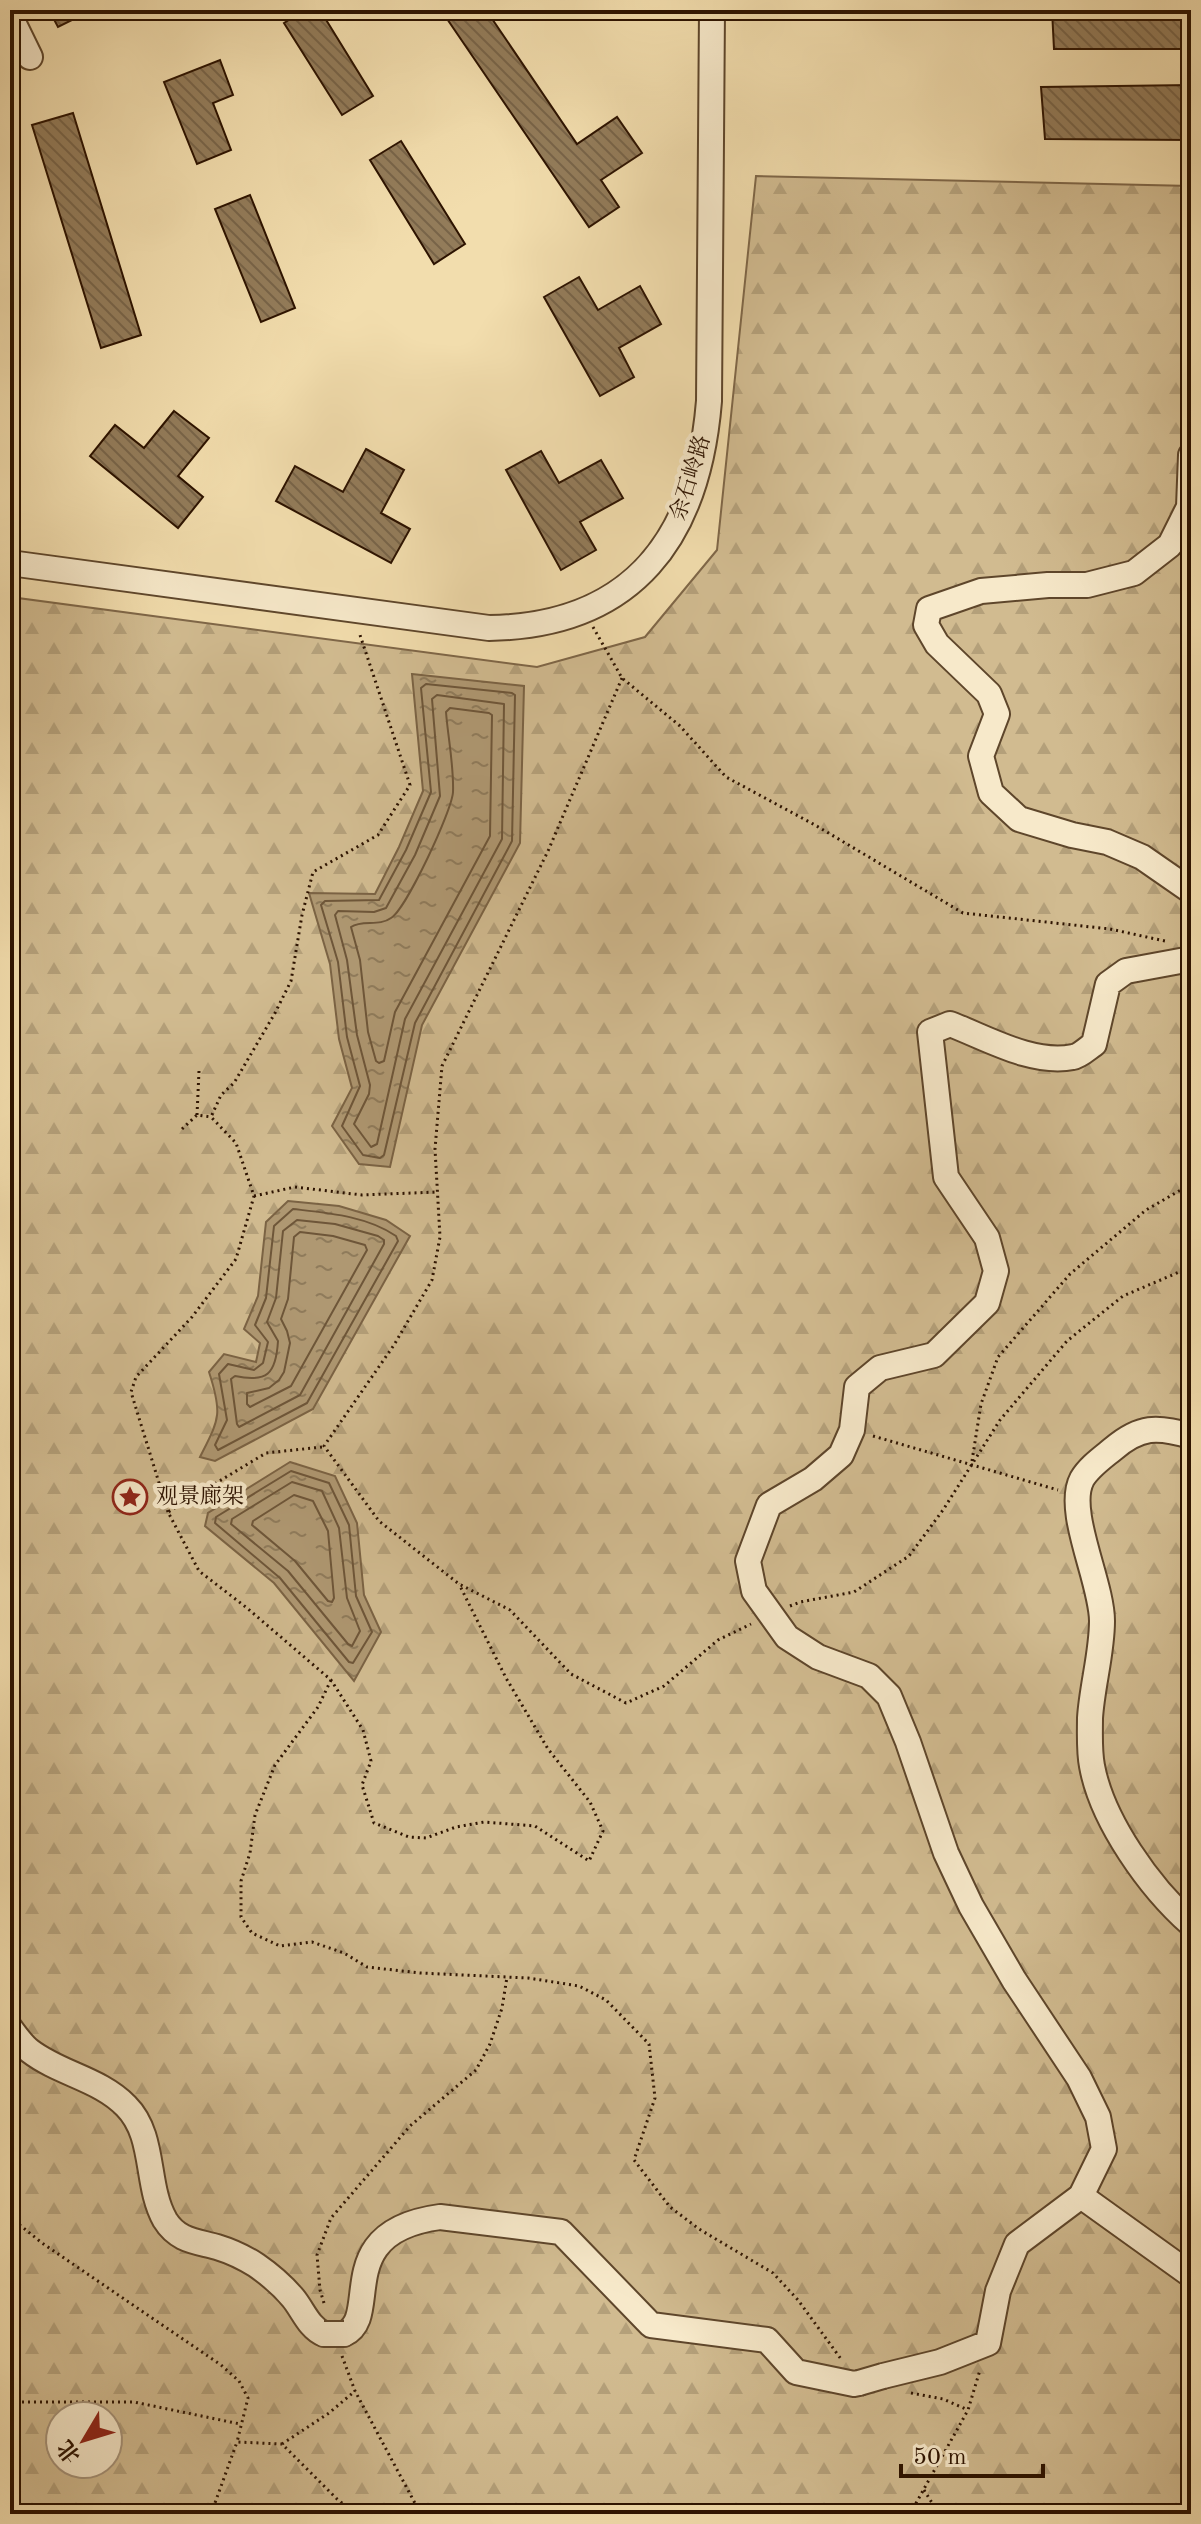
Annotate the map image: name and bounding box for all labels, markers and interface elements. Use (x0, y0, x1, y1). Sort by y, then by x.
street label: 余石岭路 (666, 432, 714, 523)
place icon: 观景廊架 (111, 1478, 149, 1516)
place label: 观景廊架 (156, 1484, 244, 1508)
north arrow (44, 2400, 124, 2480)
scale bar (901, 2428, 1043, 2478)
text: 北 (54, 2436, 85, 2467)
text: 50 m (913, 2446, 967, 2470)

